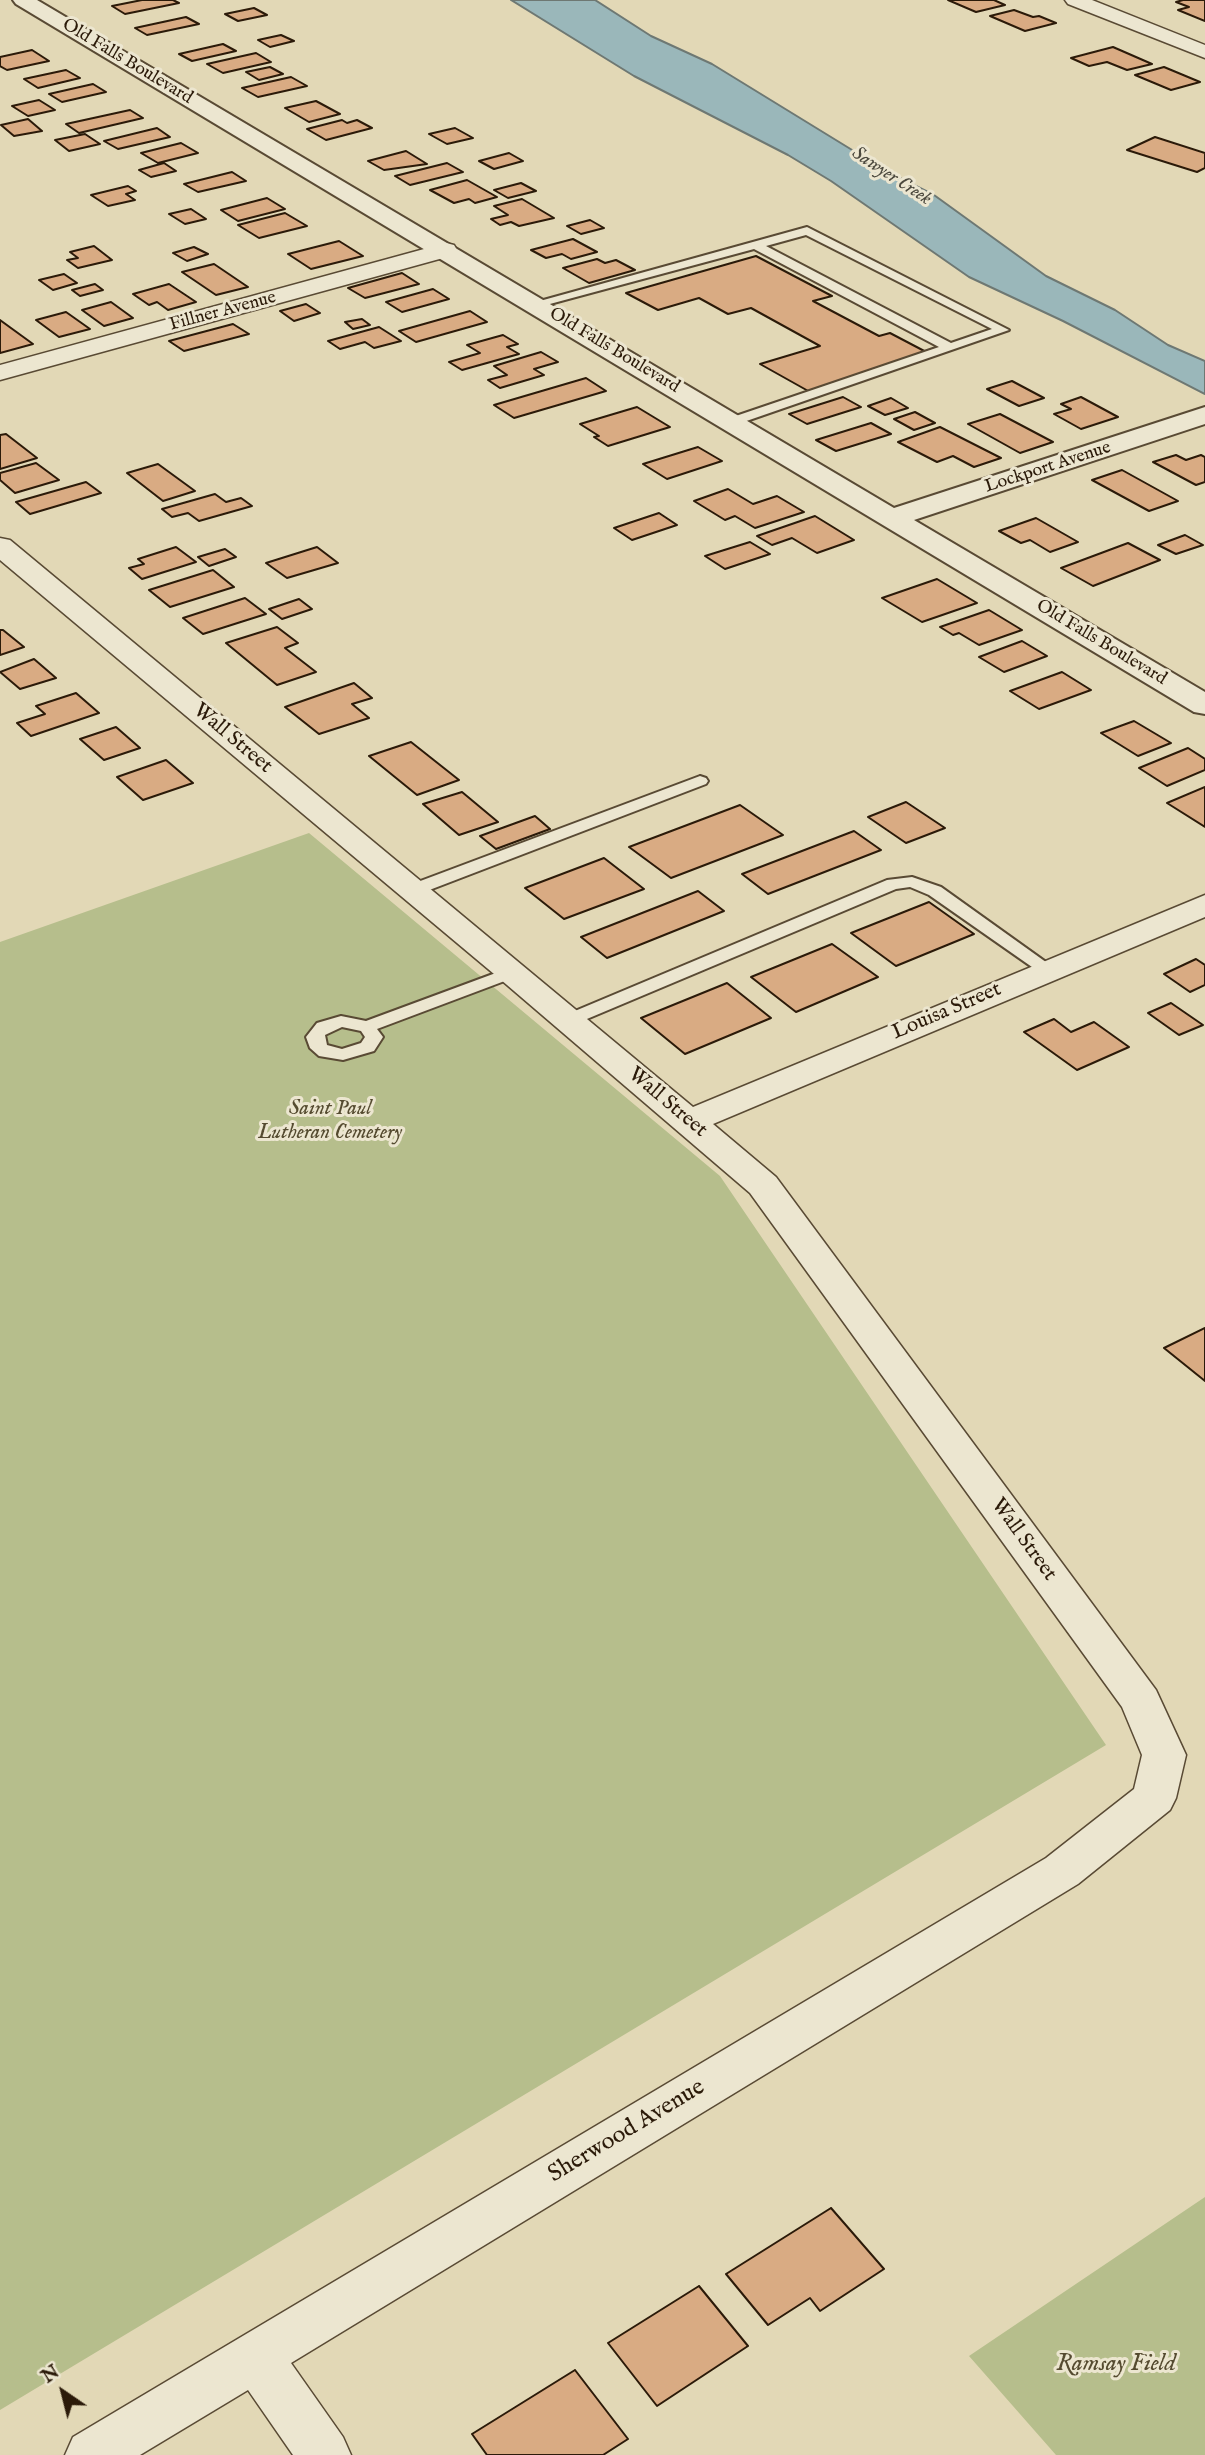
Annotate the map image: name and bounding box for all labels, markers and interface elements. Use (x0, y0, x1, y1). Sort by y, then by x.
street label: Old Falls Boulevard (58, 15, 196, 109)
water label: Sawyer Creek (847, 143, 935, 211)
street label: Fillner Avenue (167, 287, 279, 337)
street label: Old Falls Boulevard (545, 304, 683, 398)
street label: Lockport Avenue (982, 437, 1114, 499)
street label: Old Falls Boulevard (1032, 596, 1170, 690)
street label: Wall Street (187, 698, 277, 780)
street label: Louisa Street (889, 978, 1005, 1046)
street label: Wall Street (622, 1062, 712, 1144)
park label: Saint Paul Lutheran Cemetery (258, 1097, 402, 1147)
street label: Wall Street (985, 1494, 1061, 1586)
street label: Sherwood Avenue (543, 2074, 711, 2190)
park label: Ramsay Field (1056, 2351, 1176, 2379)
north arrow (28, 2357, 98, 2427)
text: N (37, 2360, 65, 2389)

